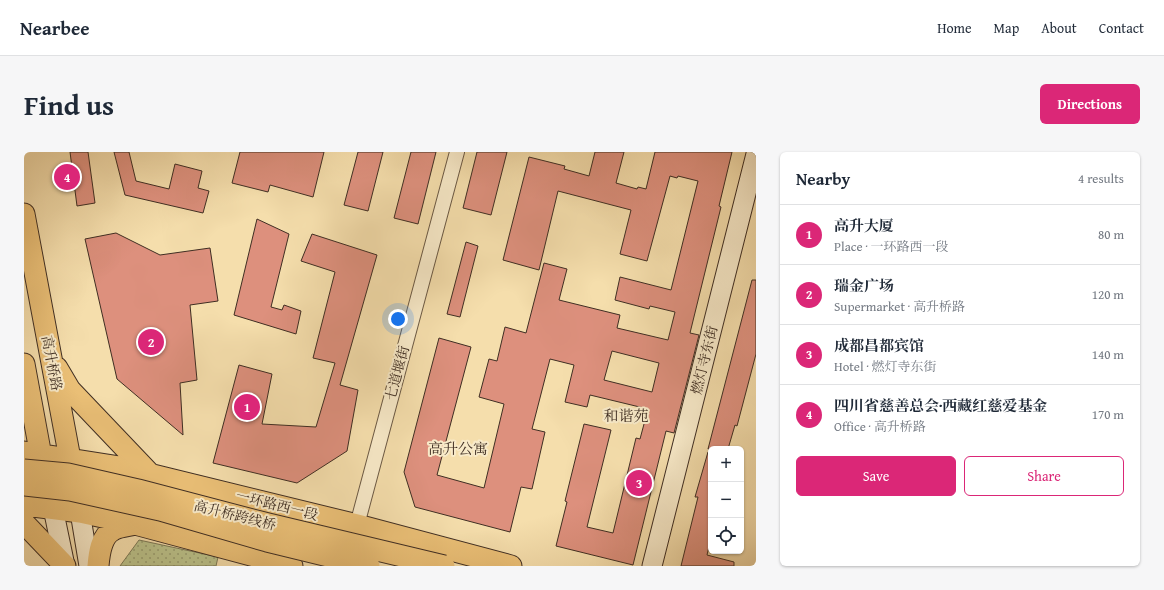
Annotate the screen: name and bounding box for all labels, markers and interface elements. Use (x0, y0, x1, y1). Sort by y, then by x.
text: Nearbee (20, 14, 90, 42)
text: Home (937, 18, 972, 38)
text: Map (994, 18, 1019, 38)
text: About (1041, 18, 1077, 38)
text: Contact (1099, 18, 1144, 38)
text: Find us (24, 84, 114, 125)
button: Directions (1040, 84, 1140, 124)
pin: 4 (54, 162, 80, 192)
text: Nearby (796, 166, 850, 191)
text: 4 results (1078, 169, 1124, 188)
text: 高升大厦 (834, 215, 894, 236)
text: 1 (806, 225, 812, 244)
text: 80 m (1098, 225, 1124, 244)
text: Place · 一环路西一段 (834, 237, 949, 256)
text: 瑞金广场 (834, 275, 894, 296)
text: 2 (806, 285, 812, 304)
text: 120 m (1092, 285, 1124, 304)
text: Supermarket · 高升桥路 (834, 297, 965, 316)
your location (388, 309, 408, 329)
street label: 燃灯寺东街 (686, 324, 722, 396)
pin: 2 (138, 327, 164, 357)
street label: 高升桥路 (37, 334, 67, 392)
text: 成都昌都宾馆 (834, 335, 924, 356)
street label: 七道堰街 (380, 343, 414, 403)
text: 3 (806, 345, 812, 364)
text: 140 m (1092, 345, 1124, 364)
text: Hotel · 燃灯寺东街 (834, 357, 936, 376)
pin: 1 (234, 392, 260, 422)
text: 四川省慈善总会·西藏红慈爱基金 (834, 395, 1047, 416)
district label: 和谐苑 (603, 405, 649, 426)
text: 4 (806, 405, 812, 424)
text: 170 m (1092, 405, 1124, 424)
text: Office · 高升桥路 (834, 417, 926, 436)
district label: 高升公寓 (428, 438, 488, 459)
map controls (708, 446, 744, 554)
button: + (708, 446, 744, 482)
button: Save (796, 456, 956, 496)
button: Share (964, 456, 1124, 496)
pin: 3 (626, 468, 652, 498)
button: − (708, 482, 744, 518)
street label: 一环路西一段 (234, 485, 320, 525)
street label: 高升桥跨线桥 (192, 495, 278, 535)
button: locate (708, 518, 744, 554)

